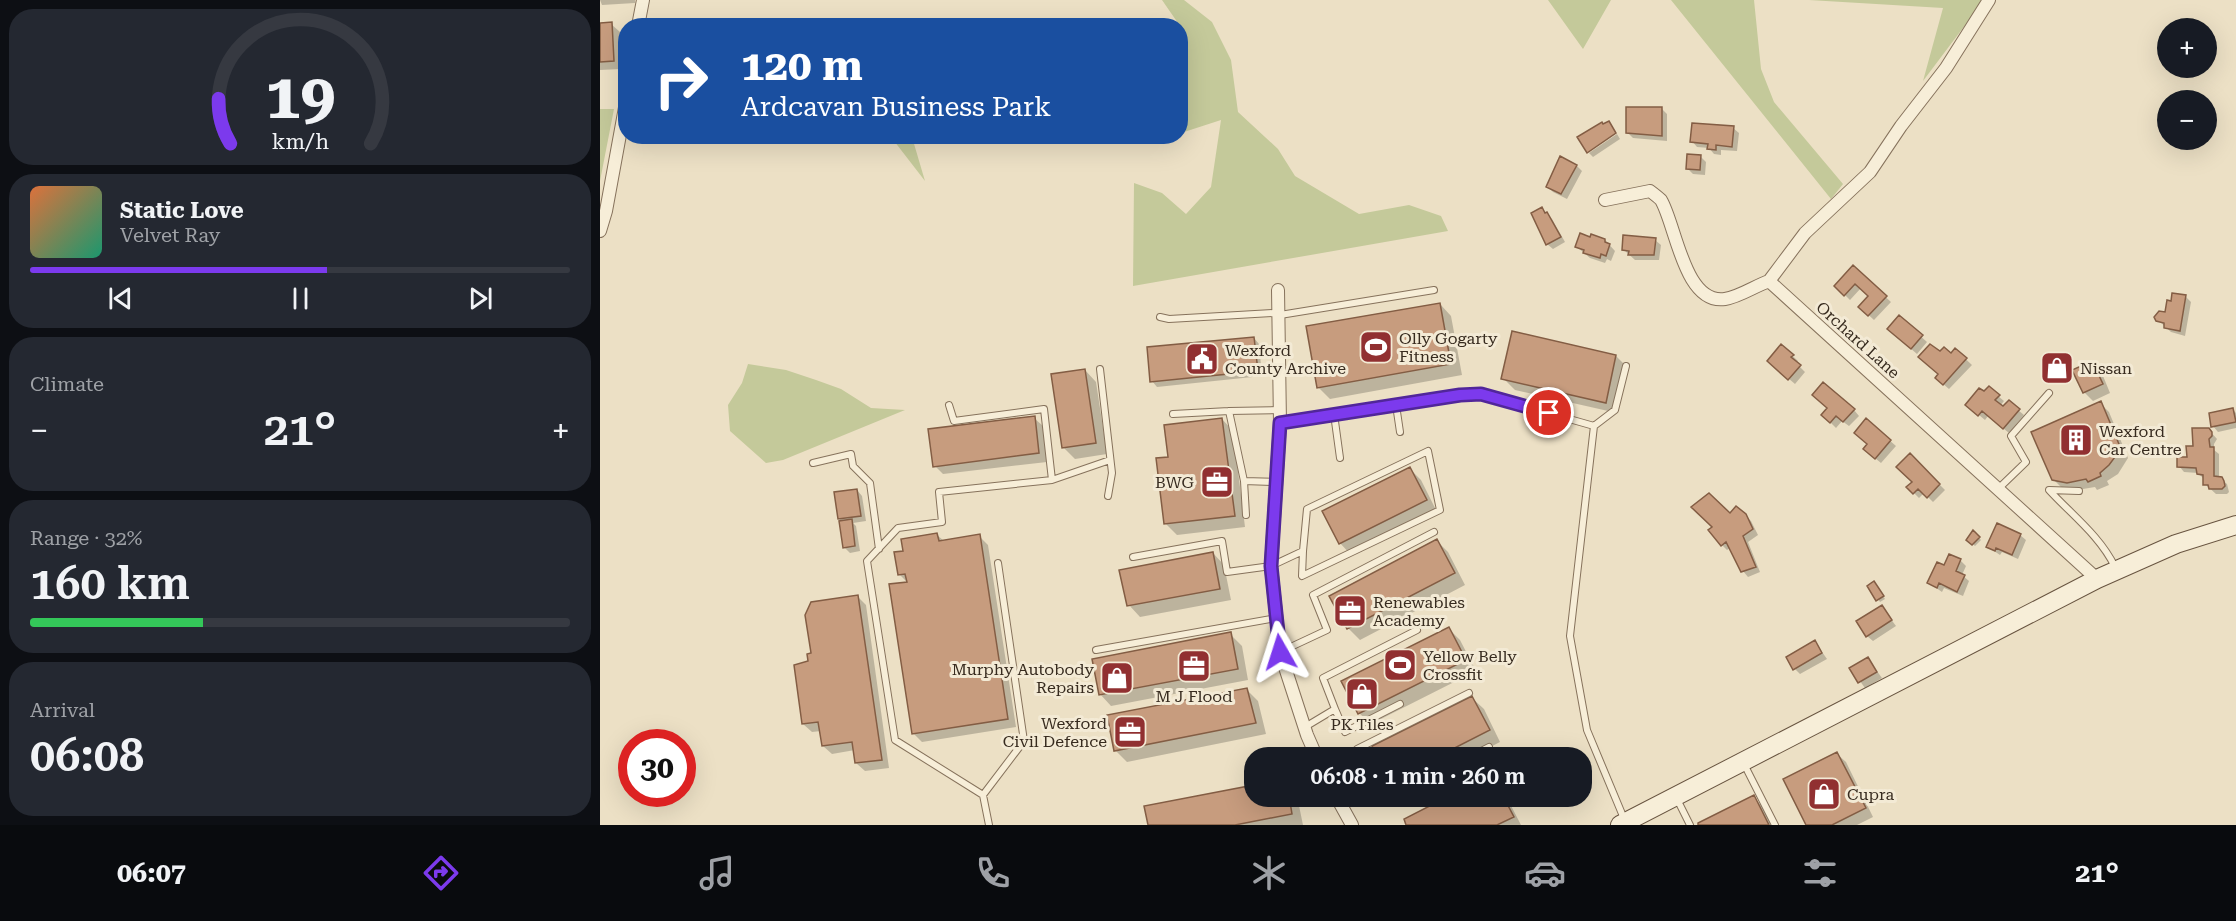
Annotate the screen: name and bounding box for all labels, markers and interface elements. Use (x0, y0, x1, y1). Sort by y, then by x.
map controls (2157, 18, 2217, 150)
button: + (2157, 18, 2217, 78)
text: 120 m (741, 41, 863, 90)
icon: right (642, 42, 720, 120)
text: 19 (265, 60, 335, 133)
button: − (2157, 90, 2217, 150)
text: Ardcavan Business Park (741, 91, 1051, 123)
text: km/h (271, 129, 329, 154)
text: Static Love (120, 198, 244, 223)
text: Velvet Ray (120, 223, 220, 247)
icon: previous (104, 282, 137, 315)
icon: pause (284, 282, 317, 315)
icon: next (464, 282, 497, 315)
street label: Orchard Lane (1812, 298, 1904, 383)
sports icon: Olly Gogarty Fitness (1358, 329, 1394, 365)
place label: Olly Gogarty Fitness (1399, 329, 1498, 366)
public building icon: Wexford County Archive (1184, 341, 1220, 377)
place label: Wexford County Archive (1225, 341, 1346, 378)
shop icon: Nissan (2039, 350, 2075, 386)
place label: Nissan (2080, 359, 2132, 378)
text: Climate (30, 372, 104, 396)
pin (1523, 387, 1574, 438)
icon: arrive (1532, 396, 1565, 429)
text: 21° (264, 403, 336, 456)
text: − (30, 411, 48, 450)
text: + (552, 411, 570, 450)
building icon: Wexford Car Centre (2058, 422, 2094, 458)
place label: Wexford Car Centre (2099, 422, 2182, 459)
office icon: BWG (1199, 464, 1235, 500)
place label: BWG (1155, 473, 1195, 492)
text: Range · 32% (30, 526, 142, 550)
text: 160 km (30, 557, 190, 610)
office icon: Renewables Academy (1332, 593, 1368, 629)
place label: Renewables Academy (1373, 593, 1465, 630)
position arrow (1248, 620, 1312, 684)
sports icon: Yellow Belly Crossfit (1382, 647, 1418, 683)
place label: Yellow Belly Crossfit (1423, 647, 1517, 684)
office icon: M J Flood (1176, 648, 1212, 684)
place label: Murphy Autobody Repairs (952, 660, 1095, 697)
shop icon: Murphy Autobody Repairs (1099, 660, 1135, 696)
shop icon: PK Tiles (1344, 676, 1380, 712)
place label: M J Flood (1156, 687, 1232, 706)
text: Arrival (30, 698, 95, 722)
place label: Wexford Civil Defence (1003, 714, 1107, 751)
office icon: Wexford Civil Defence (1112, 714, 1148, 750)
place label: PK Tiles (1330, 715, 1394, 734)
text: 06:08 (30, 729, 144, 782)
speed limit sign: 30 (618, 729, 696, 807)
text: 06:08 · 1 min · 260 m (1311, 764, 1525, 789)
shop icon: Cupra (1806, 776, 1842, 812)
place label: Cupra (1847, 785, 1894, 804)
icon: directions (420, 852, 462, 894)
icon: music (696, 852, 738, 894)
icon: phone (972, 852, 1014, 894)
icon: climate (1248, 852, 1290, 894)
icon: car (1524, 852, 1566, 894)
icon: filters (1799, 852, 1841, 894)
text: 06:07 (117, 857, 186, 889)
text: 21° (2075, 857, 2119, 889)

